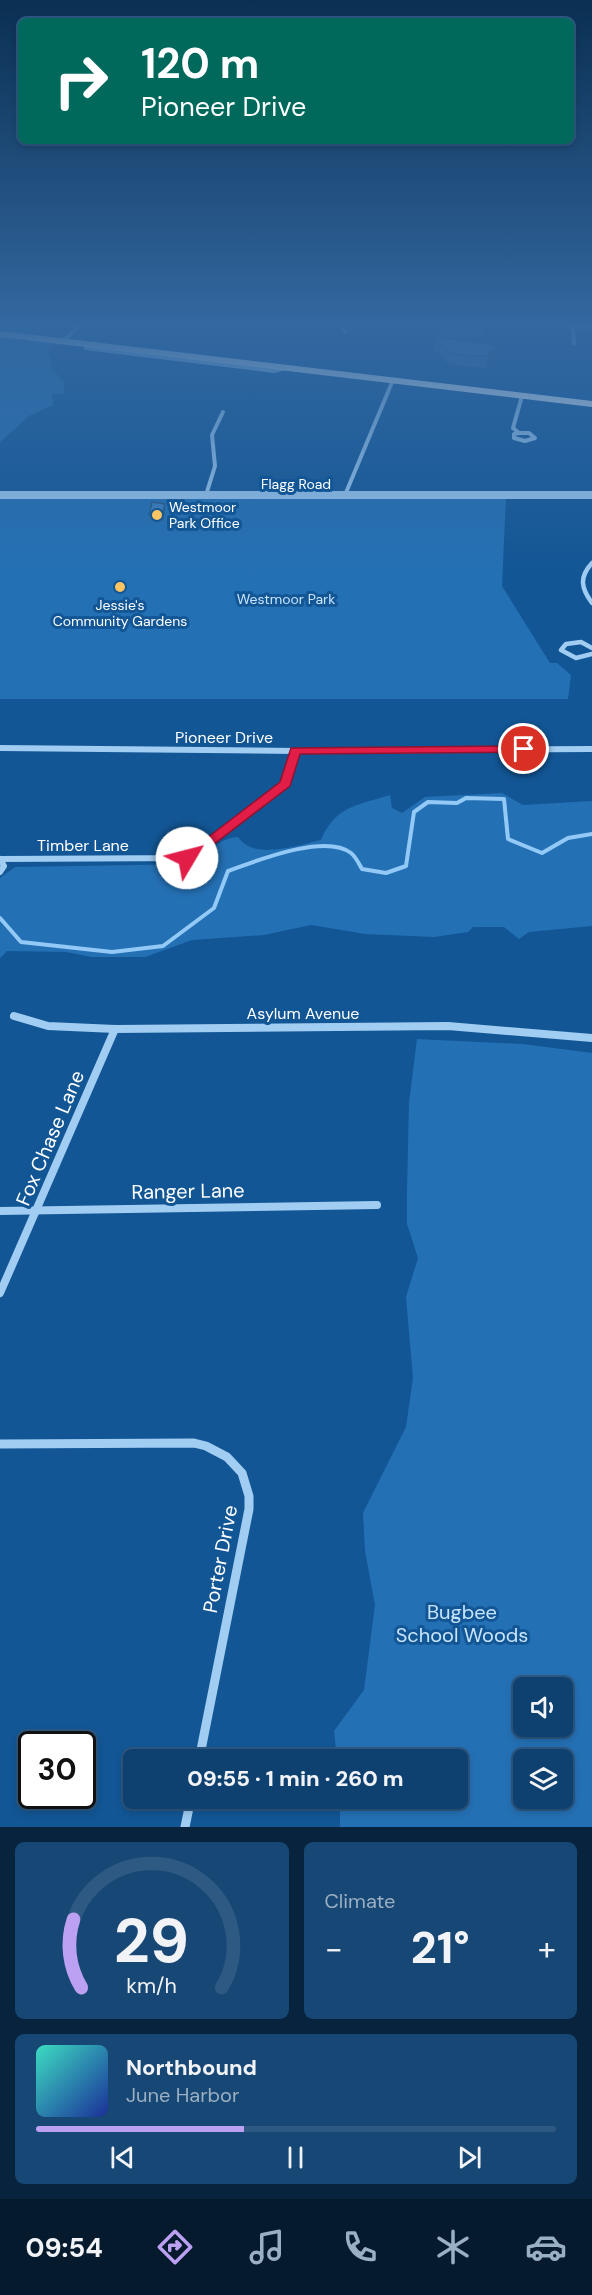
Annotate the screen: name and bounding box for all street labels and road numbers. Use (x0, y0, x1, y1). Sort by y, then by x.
street label: Flagg Road (261, 475, 331, 493)
street label: Pioneer Drive (175, 727, 273, 748)
street label: Timber Lane (37, 835, 129, 856)
street label: Asylum Avenue (247, 1003, 359, 1024)
street label: Fox Chase Lane (10, 1066, 90, 1210)
street label: Ranger Lane (131, 1177, 245, 1205)
street label: Porter Drive (197, 1503, 243, 1615)

